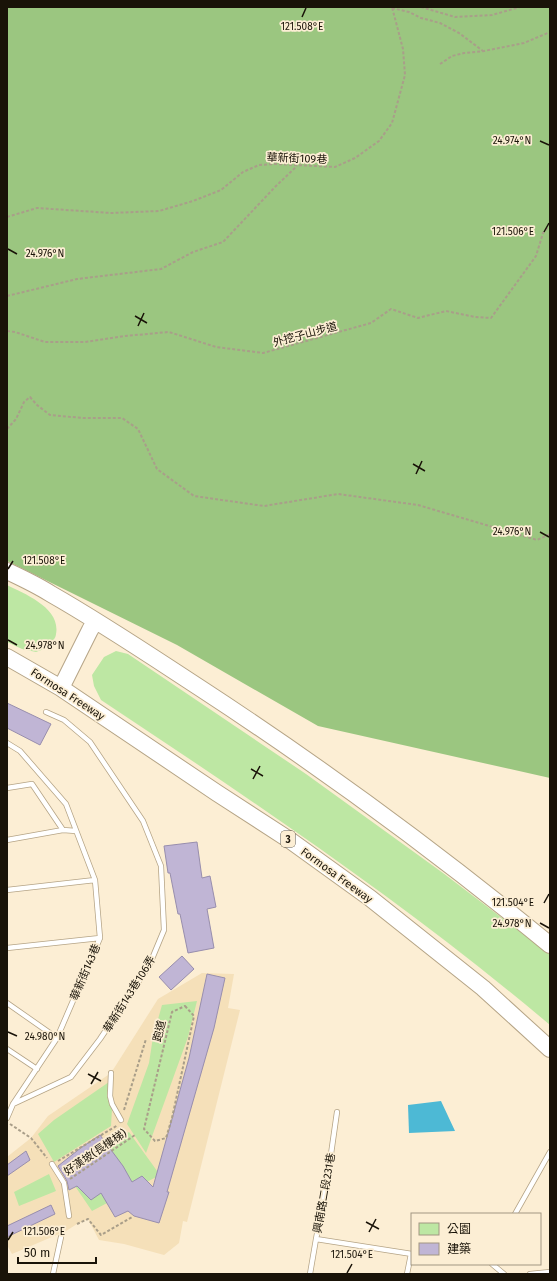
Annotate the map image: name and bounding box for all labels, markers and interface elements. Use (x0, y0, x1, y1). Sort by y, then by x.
text: 121.508°E (281, 21, 323, 33)
text: 24.974°N (493, 135, 531, 147)
street label: 華新街109巷 (266, 151, 327, 166)
text: 121.506°E (492, 226, 534, 238)
text: 24.976°N (26, 248, 64, 260)
street label: 外挖子山步道 (272, 320, 339, 349)
text: 24.976°N (493, 526, 531, 538)
text: 121.508°E (23, 555, 65, 567)
text: 24.978°N (25, 640, 65, 652)
street label: Formosa Freeway (28, 666, 108, 723)
road number: 3 (281, 831, 295, 847)
street label: Formosa Freeway (298, 845, 376, 906)
text: 121.504°E (492, 897, 534, 909)
text: 24.978°N (492, 918, 532, 930)
street label: 華新街143巷 (68, 942, 103, 1002)
street label: 華新街143巷106弄 (101, 954, 158, 1035)
street label: 跑道 (151, 1019, 168, 1043)
text: 24.980°N (25, 1031, 65, 1043)
street label: 好漢坡(長樓梯) (61, 1126, 130, 1178)
street label: 興南路二段231巷 (311, 1152, 338, 1234)
legend (411, 1213, 541, 1265)
text: 公園 (447, 1222, 471, 1236)
text: 121.506°E (23, 1226, 65, 1238)
scale bar (18, 1239, 96, 1265)
text: 建築 (447, 1242, 471, 1256)
text: 50 m (24, 1246, 50, 1260)
text: 121.504°E (331, 1249, 373, 1261)

